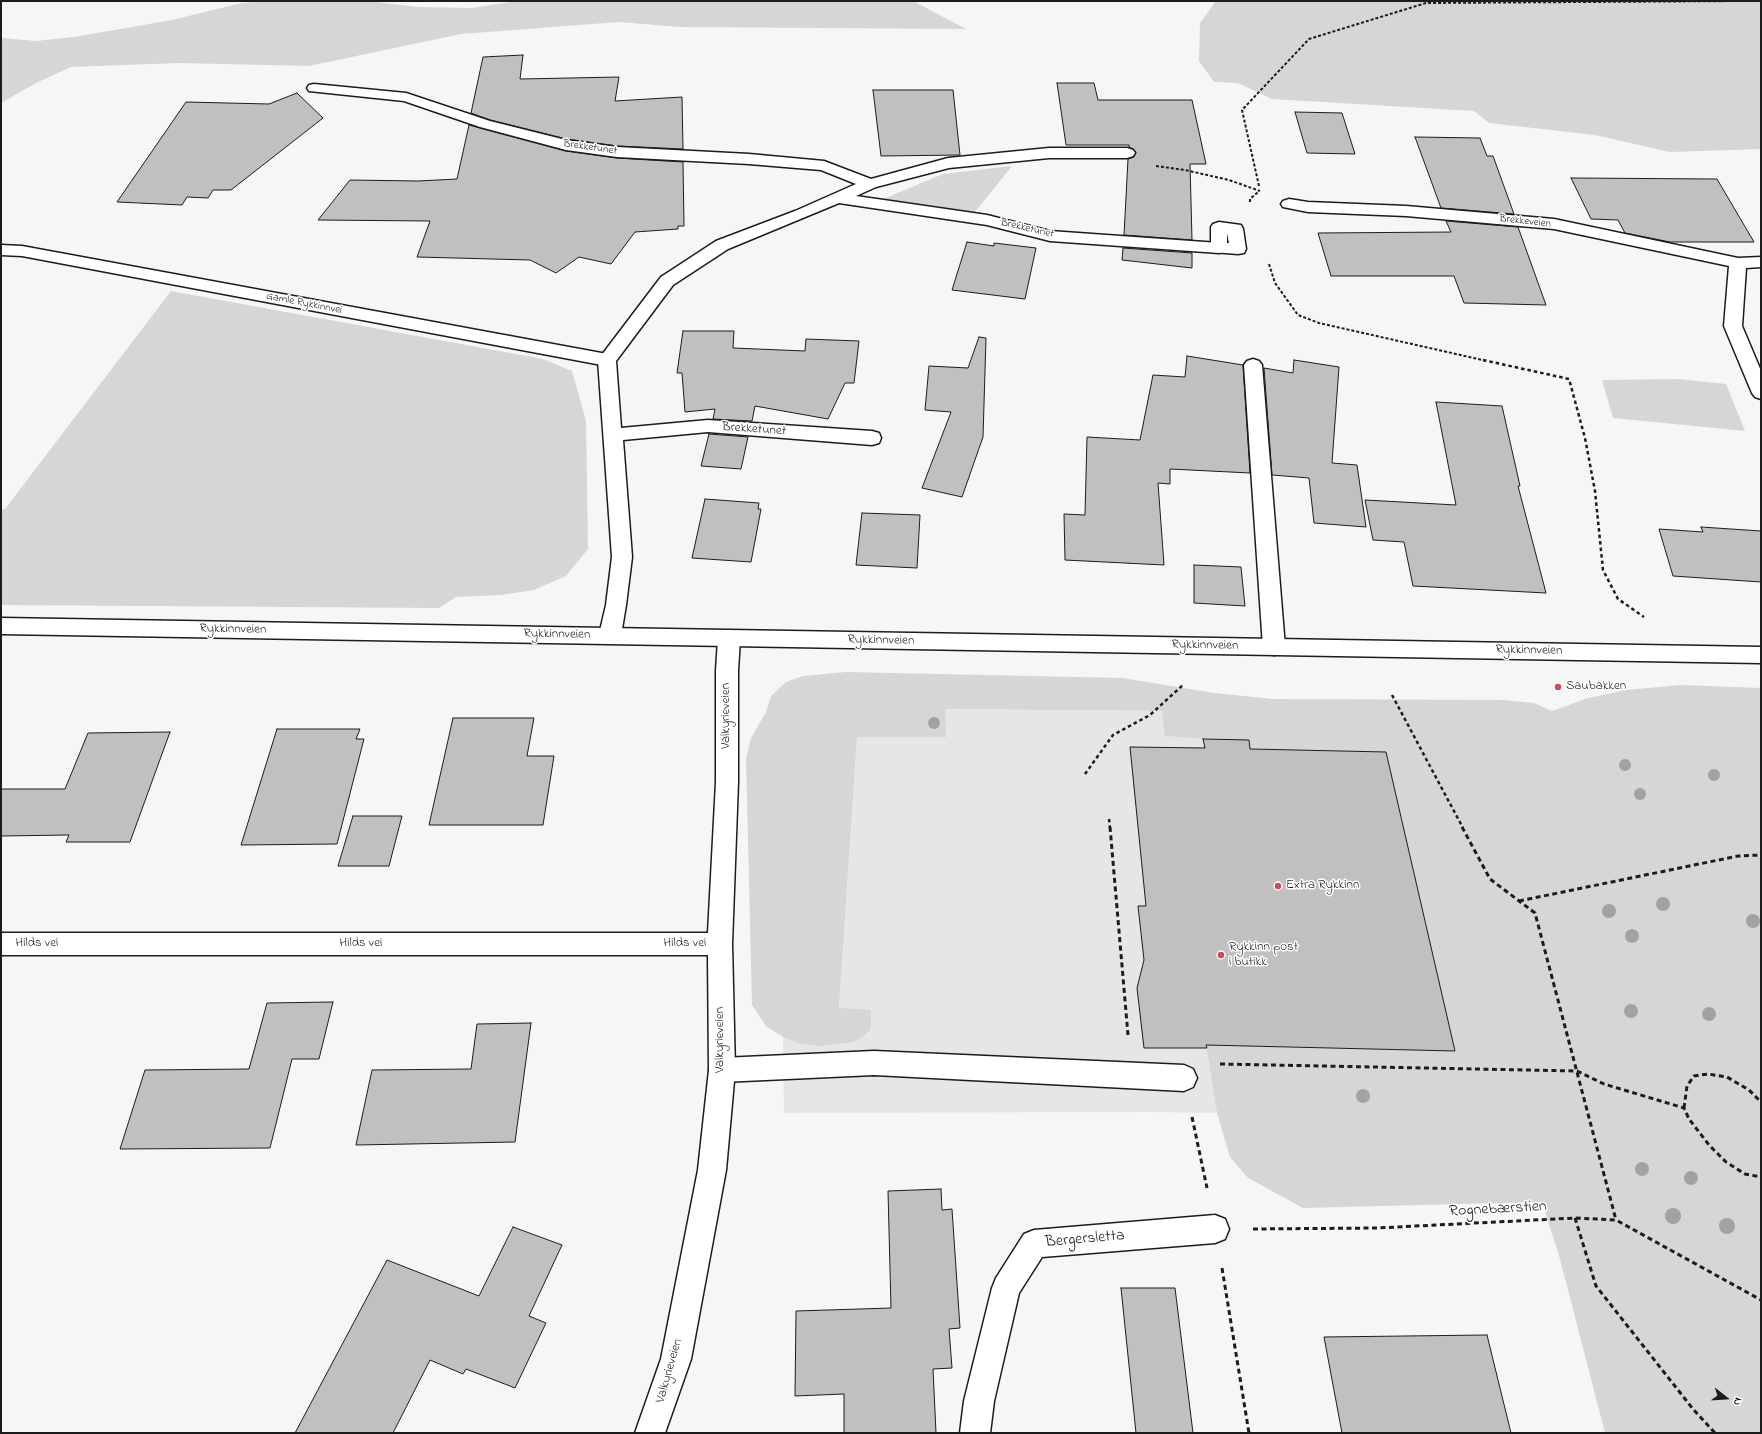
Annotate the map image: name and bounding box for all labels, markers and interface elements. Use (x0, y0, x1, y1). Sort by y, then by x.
street label: Brekketunet (562, 138, 618, 158)
street label: Brekkeveien (1498, 213, 1552, 231)
street label: Brekketunet (999, 216, 1055, 242)
street label: Gamle Rykkinnvei (265, 290, 343, 318)
street label: Brekketunet (721, 420, 787, 440)
street label: Rykkinnveien (199, 622, 267, 638)
street label: Rykkinnveien (523, 627, 591, 643)
street label: Rykkinnveien (847, 633, 915, 649)
street label: Rykkinnveien (1171, 638, 1239, 654)
street label: Rykkinnveien (1495, 643, 1563, 659)
place label: Saubakken (1566, 679, 1626, 695)
marker: Saubakken (1553, 682, 1563, 692)
street label: Valkyrieveien (719, 683, 735, 749)
place label: Extra Rykkinn (1286, 878, 1359, 894)
marker: Extra Rykkinn (1273, 881, 1283, 891)
street label: Hilds vei (16, 936, 58, 952)
street label: Hilds vei (340, 936, 382, 952)
street label: Hilds vei (664, 936, 706, 952)
place label: Rykkinn post i butikk (1229, 940, 1298, 971)
marker: Rykkinn post i butikk (1216, 950, 1226, 960)
street label: Valkyrieveien (713, 1007, 729, 1073)
street label: Rognebærstien (1449, 1198, 1547, 1222)
street label: Bergersletta (1045, 1227, 1125, 1253)
street label: Valkyrieveien (653, 1337, 687, 1405)
north arrow (1706, 1378, 1746, 1418)
text: N (1729, 1396, 1746, 1407)

